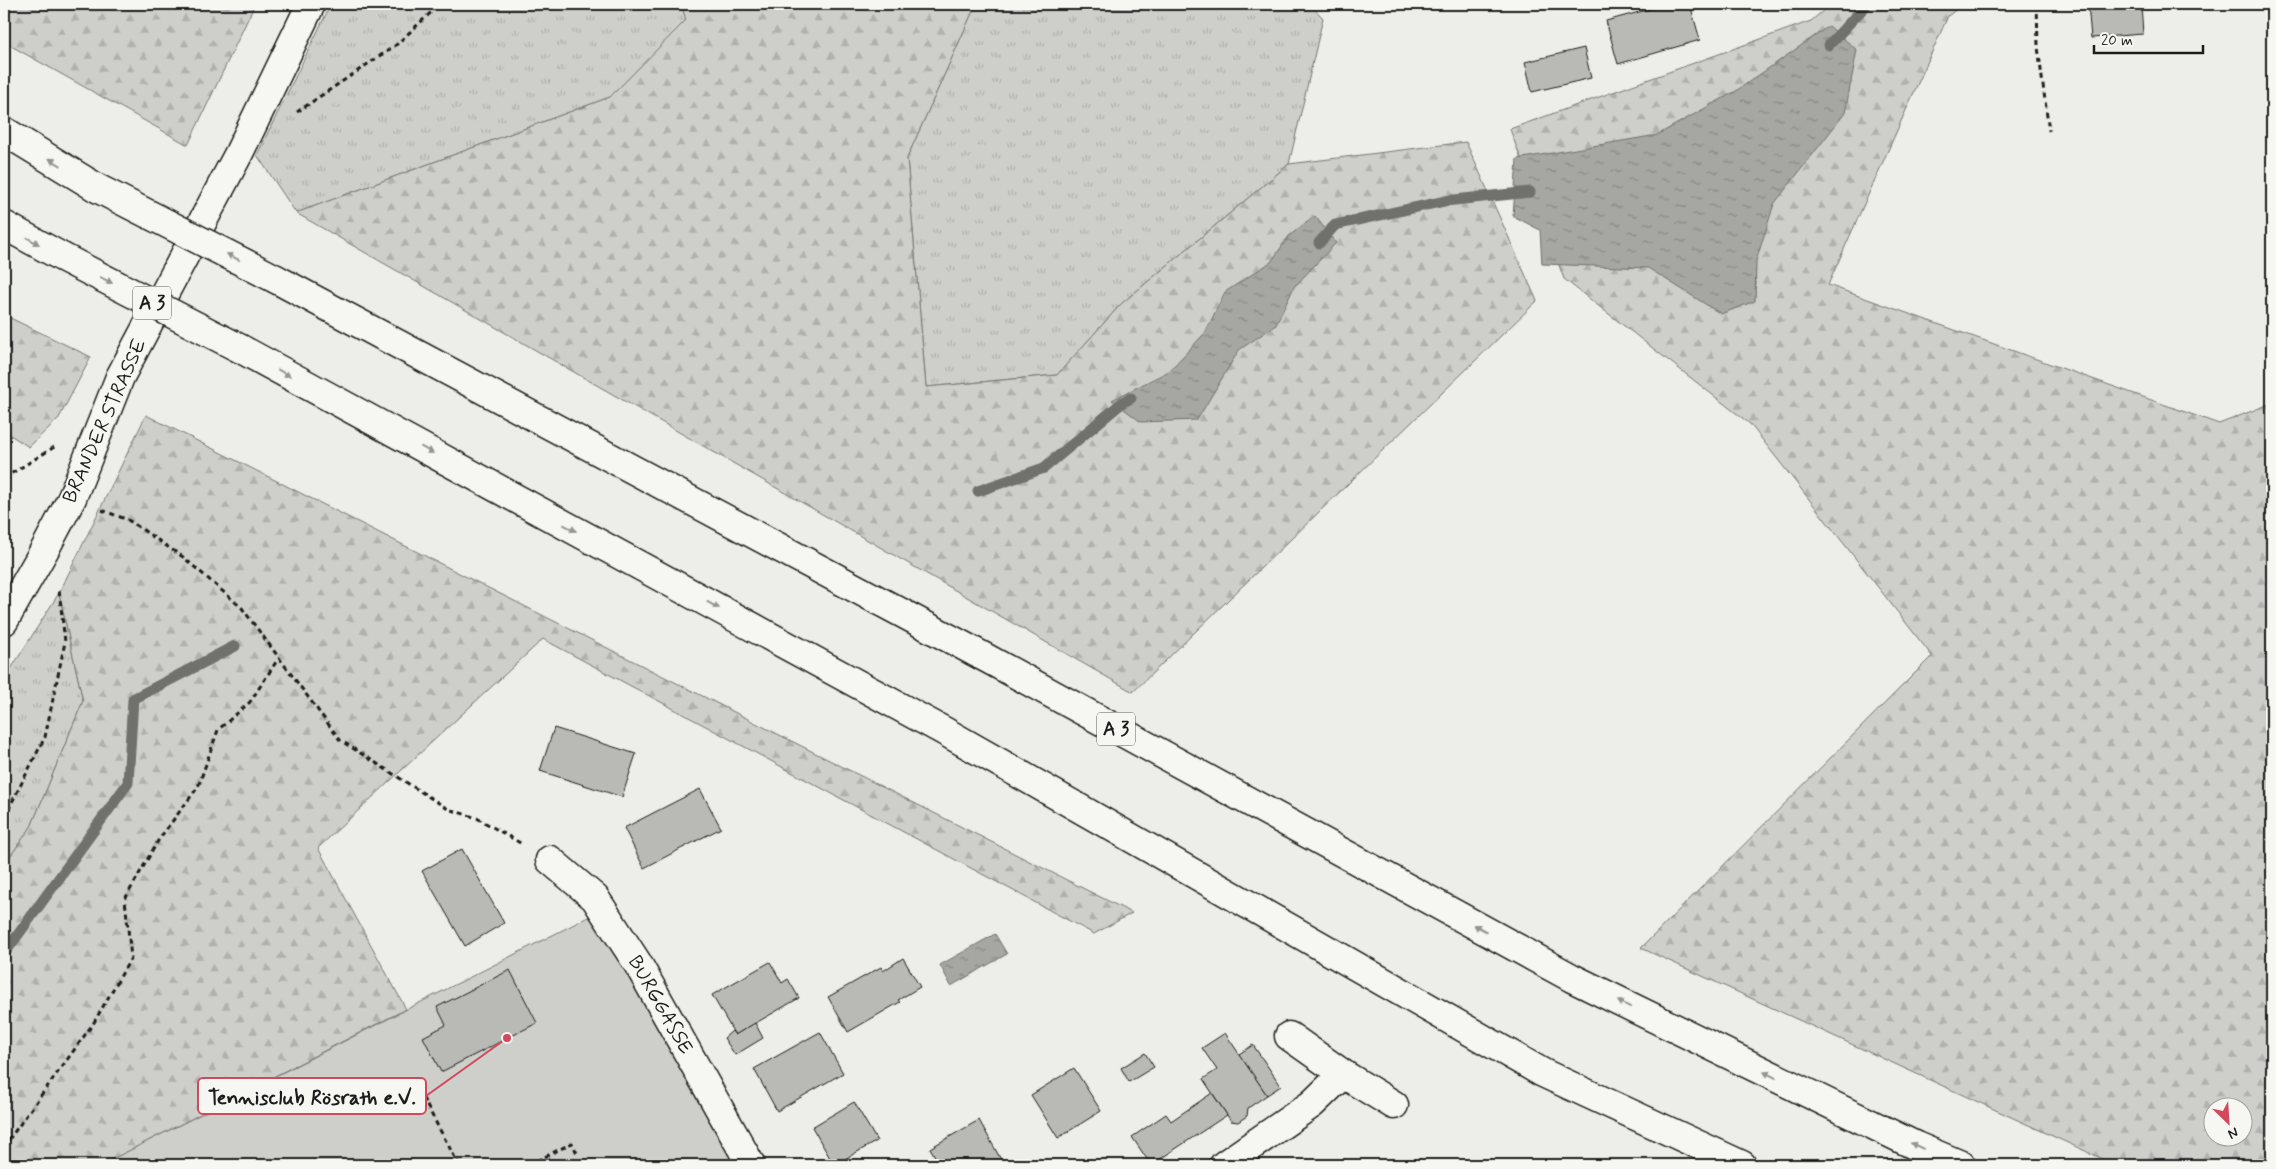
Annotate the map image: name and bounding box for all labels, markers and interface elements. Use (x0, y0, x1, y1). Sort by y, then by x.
scale bar (2094, 22, 2202, 54)
text: 20 m (2101, 31, 2133, 51)
one-way arrow (49, 158, 62, 167)
one-way arrow (26, 237, 40, 245)
one-way arrow (226, 253, 240, 261)
one-way arrow (98, 276, 113, 284)
road number: A 3 (133, 286, 171, 320)
street label: BRANDER STRASSE (57, 334, 153, 508)
one-way arrow (277, 369, 292, 377)
one-way arrow (420, 446, 434, 454)
one-way arrow (563, 524, 577, 532)
one-way arrow (705, 601, 720, 609)
road number: A 3 (1097, 712, 1135, 746)
one-way arrow (1474, 924, 1487, 933)
street label: BURGGASSE (621, 951, 699, 1059)
one-way arrow (1617, 1000, 1631, 1008)
one-way arrow (1763, 1071, 1778, 1079)
callout: Tennisclub Rösrath e.V. (198, 1078, 426, 1114)
text: Tennisclub Rösrath e.V. (208, 1084, 416, 1112)
north arrow (2204, 1096, 2254, 1146)
text: N (2225, 1123, 2241, 1143)
one-way arrow (1910, 1141, 1924, 1149)

